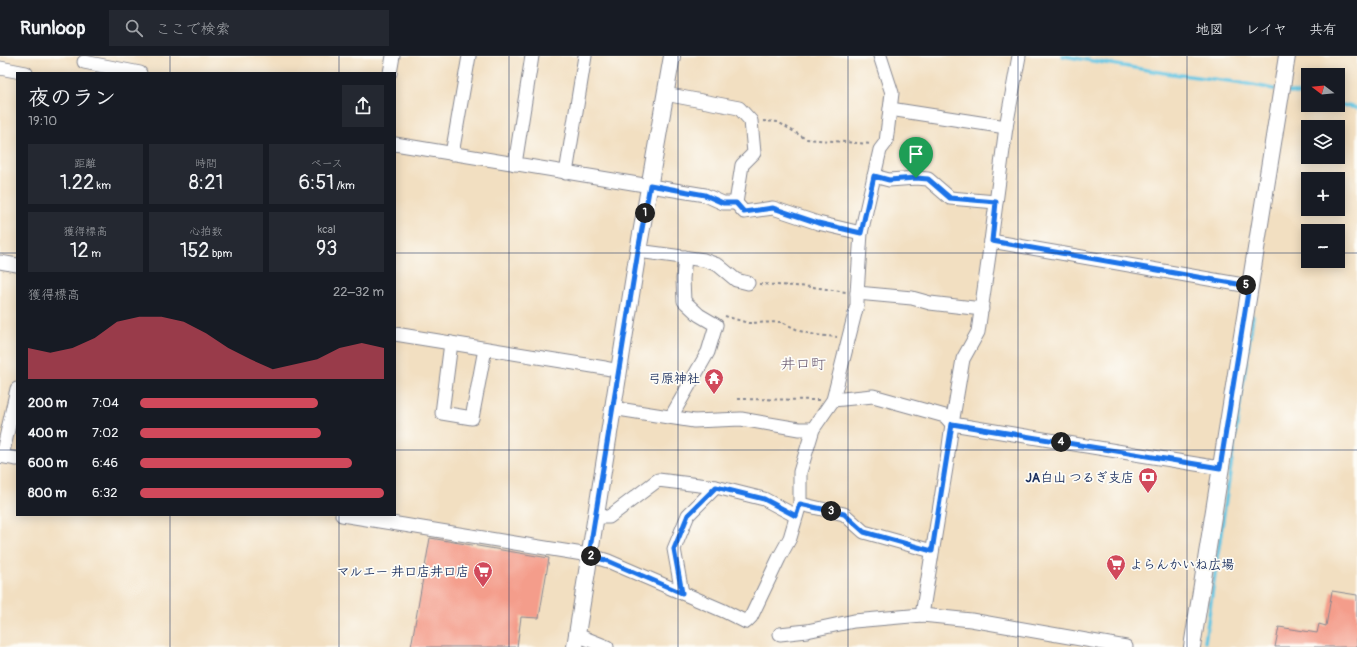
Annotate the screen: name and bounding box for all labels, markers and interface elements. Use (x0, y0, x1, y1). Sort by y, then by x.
search box (109, 10, 389, 46)
text: Runloop (20, 16, 85, 40)
icon: search (123, 17, 145, 39)
text: ここで検索 (155, 20, 230, 39)
text: 地図 (1196, 21, 1224, 38)
text: レイヤ (1246, 21, 1287, 38)
text: 共有 (1309, 21, 1337, 38)
north arrow (1301, 68, 1345, 112)
map controls (1301, 68, 1345, 268)
text: 夜のラン (28, 84, 116, 112)
button: share (342, 85, 384, 127)
text: 19:10 (28, 113, 57, 129)
button: layers (1301, 120, 1345, 164)
pin (899, 137, 933, 178)
icon: arrive (905, 143, 927, 165)
text: 距離 (74, 157, 96, 170)
text: 時間 (195, 157, 217, 170)
text: ペース (310, 157, 343, 170)
text: 1.22 (60, 170, 94, 195)
text: 8:21 (189, 170, 223, 195)
text: 6:51 (298, 170, 334, 195)
button: + (1301, 172, 1345, 216)
text: km (94, 179, 111, 192)
text: /km (334, 179, 355, 192)
pin: 1 (635, 203, 655, 223)
text: 1 (643, 206, 647, 219)
text: kcal (318, 223, 336, 236)
button: − (1301, 224, 1345, 268)
text: 獲得標高 (63, 225, 107, 238)
text: 心拍数 (189, 225, 222, 238)
text: 93 (316, 236, 337, 261)
text: 12 (70, 238, 89, 263)
text: 152 (180, 238, 210, 263)
text: m (89, 247, 101, 260)
text: bpm (210, 247, 232, 260)
pin: 5 (1236, 275, 1256, 295)
text: 5 (1243, 278, 1249, 291)
text: 22–32 m (333, 284, 384, 300)
text: 獲得標高 (28, 287, 80, 303)
district label: 井口町 (780, 355, 826, 374)
temple icon: 弓原神社 (703, 367, 725, 395)
place label: 弓原神社 (648, 371, 700, 387)
text: 200 m (28, 395, 67, 411)
text: 7:04 (92, 395, 119, 411)
text: 400 m (28, 425, 68, 441)
text: 7:02 (92, 425, 119, 441)
pin: 4 (1051, 432, 1071, 452)
text: 4 (1058, 435, 1064, 448)
text: 600 m (28, 455, 68, 471)
text: 6:46 (92, 455, 118, 471)
bank icon: JA白山 つるぎ支店 (1137, 466, 1159, 494)
place label: JA白山 つるぎ支店 (1026, 470, 1134, 486)
text: 800 m (28, 485, 67, 501)
text: 6:32 (92, 485, 118, 501)
pin: 3 (821, 501, 841, 521)
text: 3 (828, 504, 834, 517)
pin: 2 (581, 546, 601, 566)
text: 2 (588, 549, 594, 562)
supermarket icon: よらんかいね広場 (1105, 553, 1127, 581)
place label: よらんかいね広場 (1130, 557, 1234, 573)
supermarket icon: マルエー 井口店井口店 (472, 560, 494, 588)
place label: マルエー 井口店井口店 (337, 564, 469, 580)

